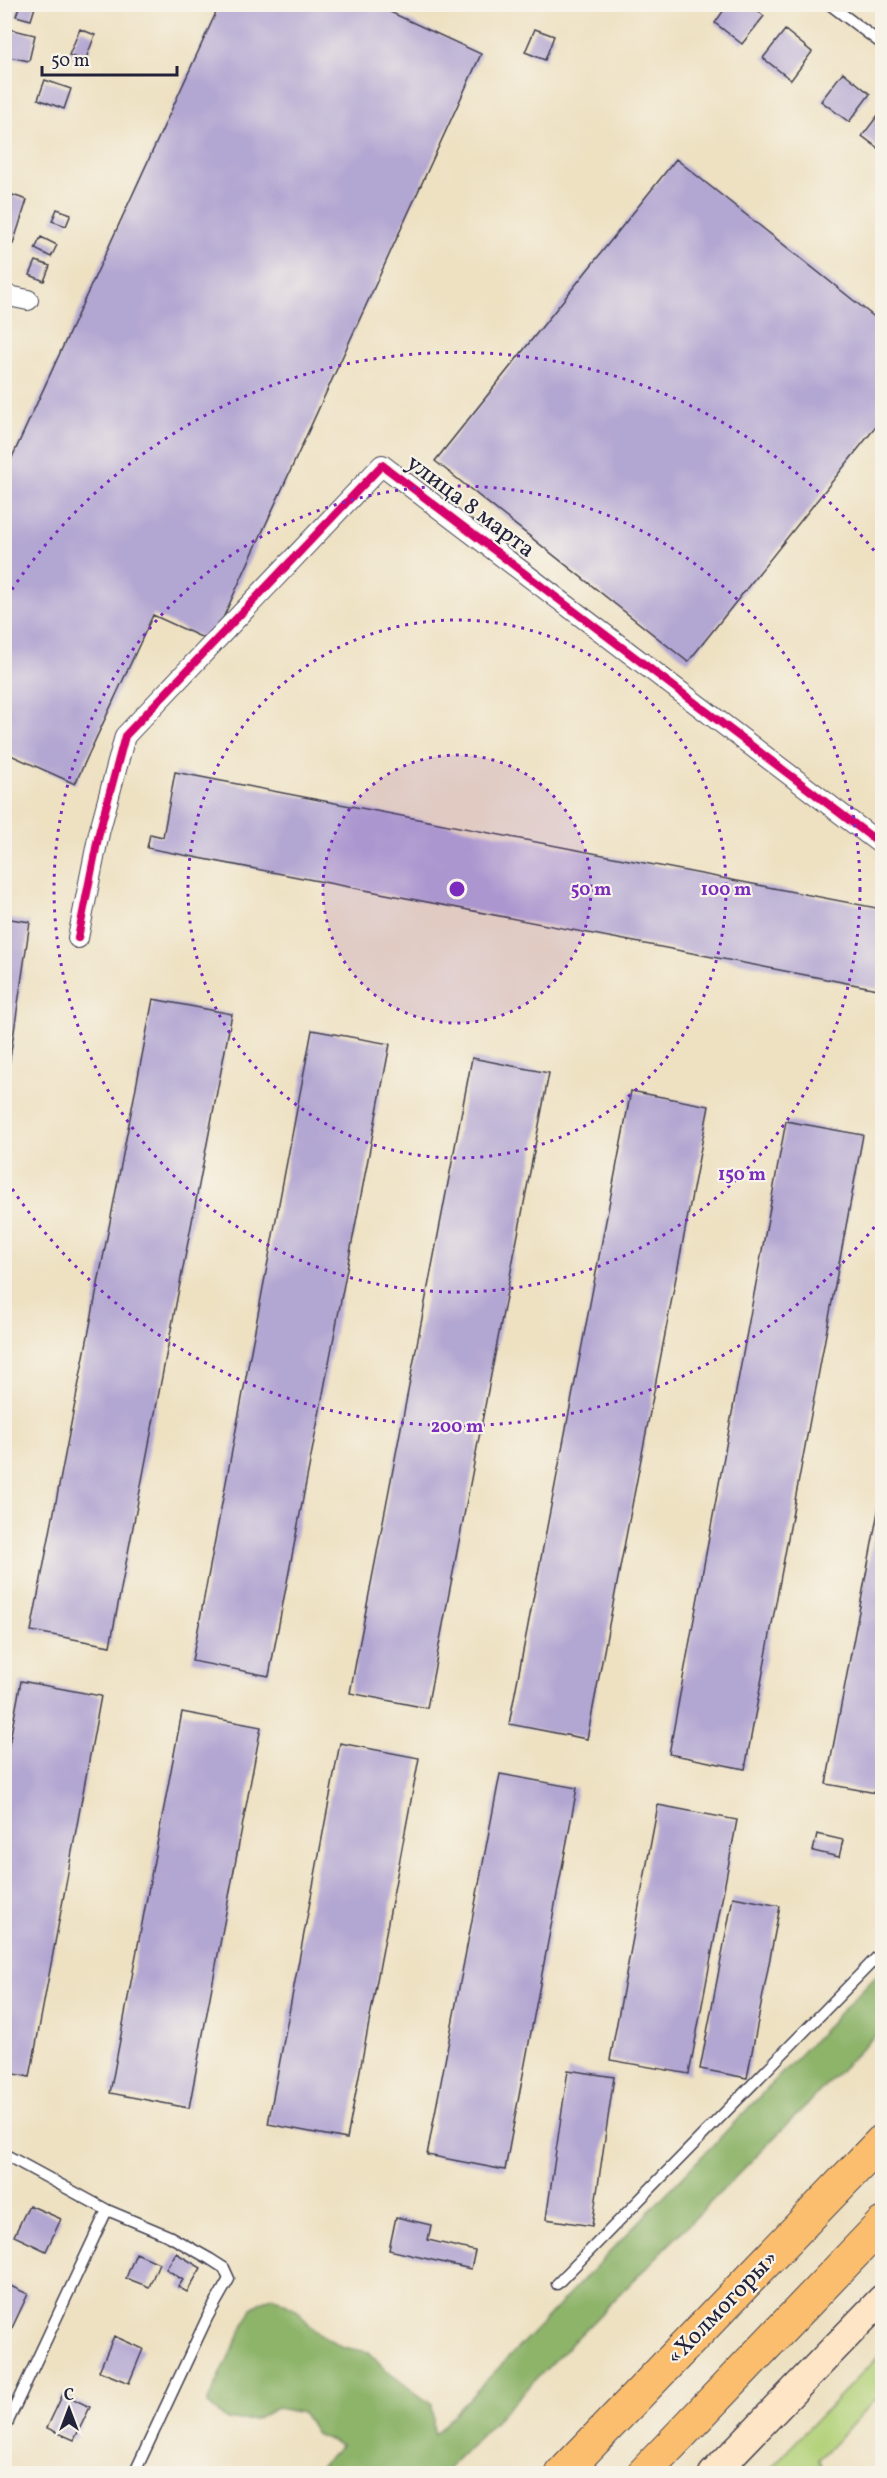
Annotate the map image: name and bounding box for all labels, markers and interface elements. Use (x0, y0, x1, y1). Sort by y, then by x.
scale bar (42, 39, 177, 77)
text: 50 m (51, 49, 90, 74)
street label: улица 8 марта (398, 447, 542, 567)
text: 50 m (571, 878, 611, 903)
text: 100 m (701, 878, 751, 903)
centre of rings (447, 879, 467, 899)
text: 150 m (718, 1163, 766, 1188)
text: 200 m (431, 1415, 483, 1440)
street label: «Холмогоры» (659, 2243, 787, 2373)
north arrow (39, 2379, 99, 2439)
text: С (64, 2385, 74, 2407)

